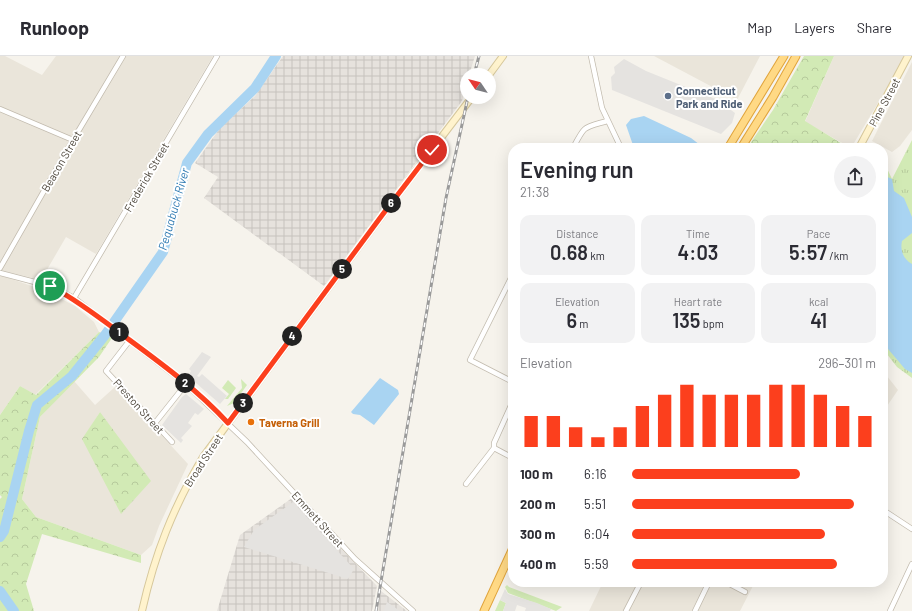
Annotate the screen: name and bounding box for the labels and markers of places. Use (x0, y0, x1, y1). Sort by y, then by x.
place label: Connecticut Park and Ride (676, 84, 743, 110)
marker: Connecticut Park and Ride (663, 91, 673, 101)
pin (415, 133, 449, 167)
pin: 6 (381, 193, 401, 213)
pin: 5 (332, 259, 352, 279)
pin (33, 269, 67, 303)
pin: 1 (109, 322, 129, 342)
pin: 4 (282, 326, 302, 346)
pin: 2 (175, 373, 195, 393)
pin: 3 (233, 393, 253, 413)
place label: Taverna Grill (259, 416, 320, 429)
marker: Taverna Grill (246, 417, 256, 427)

